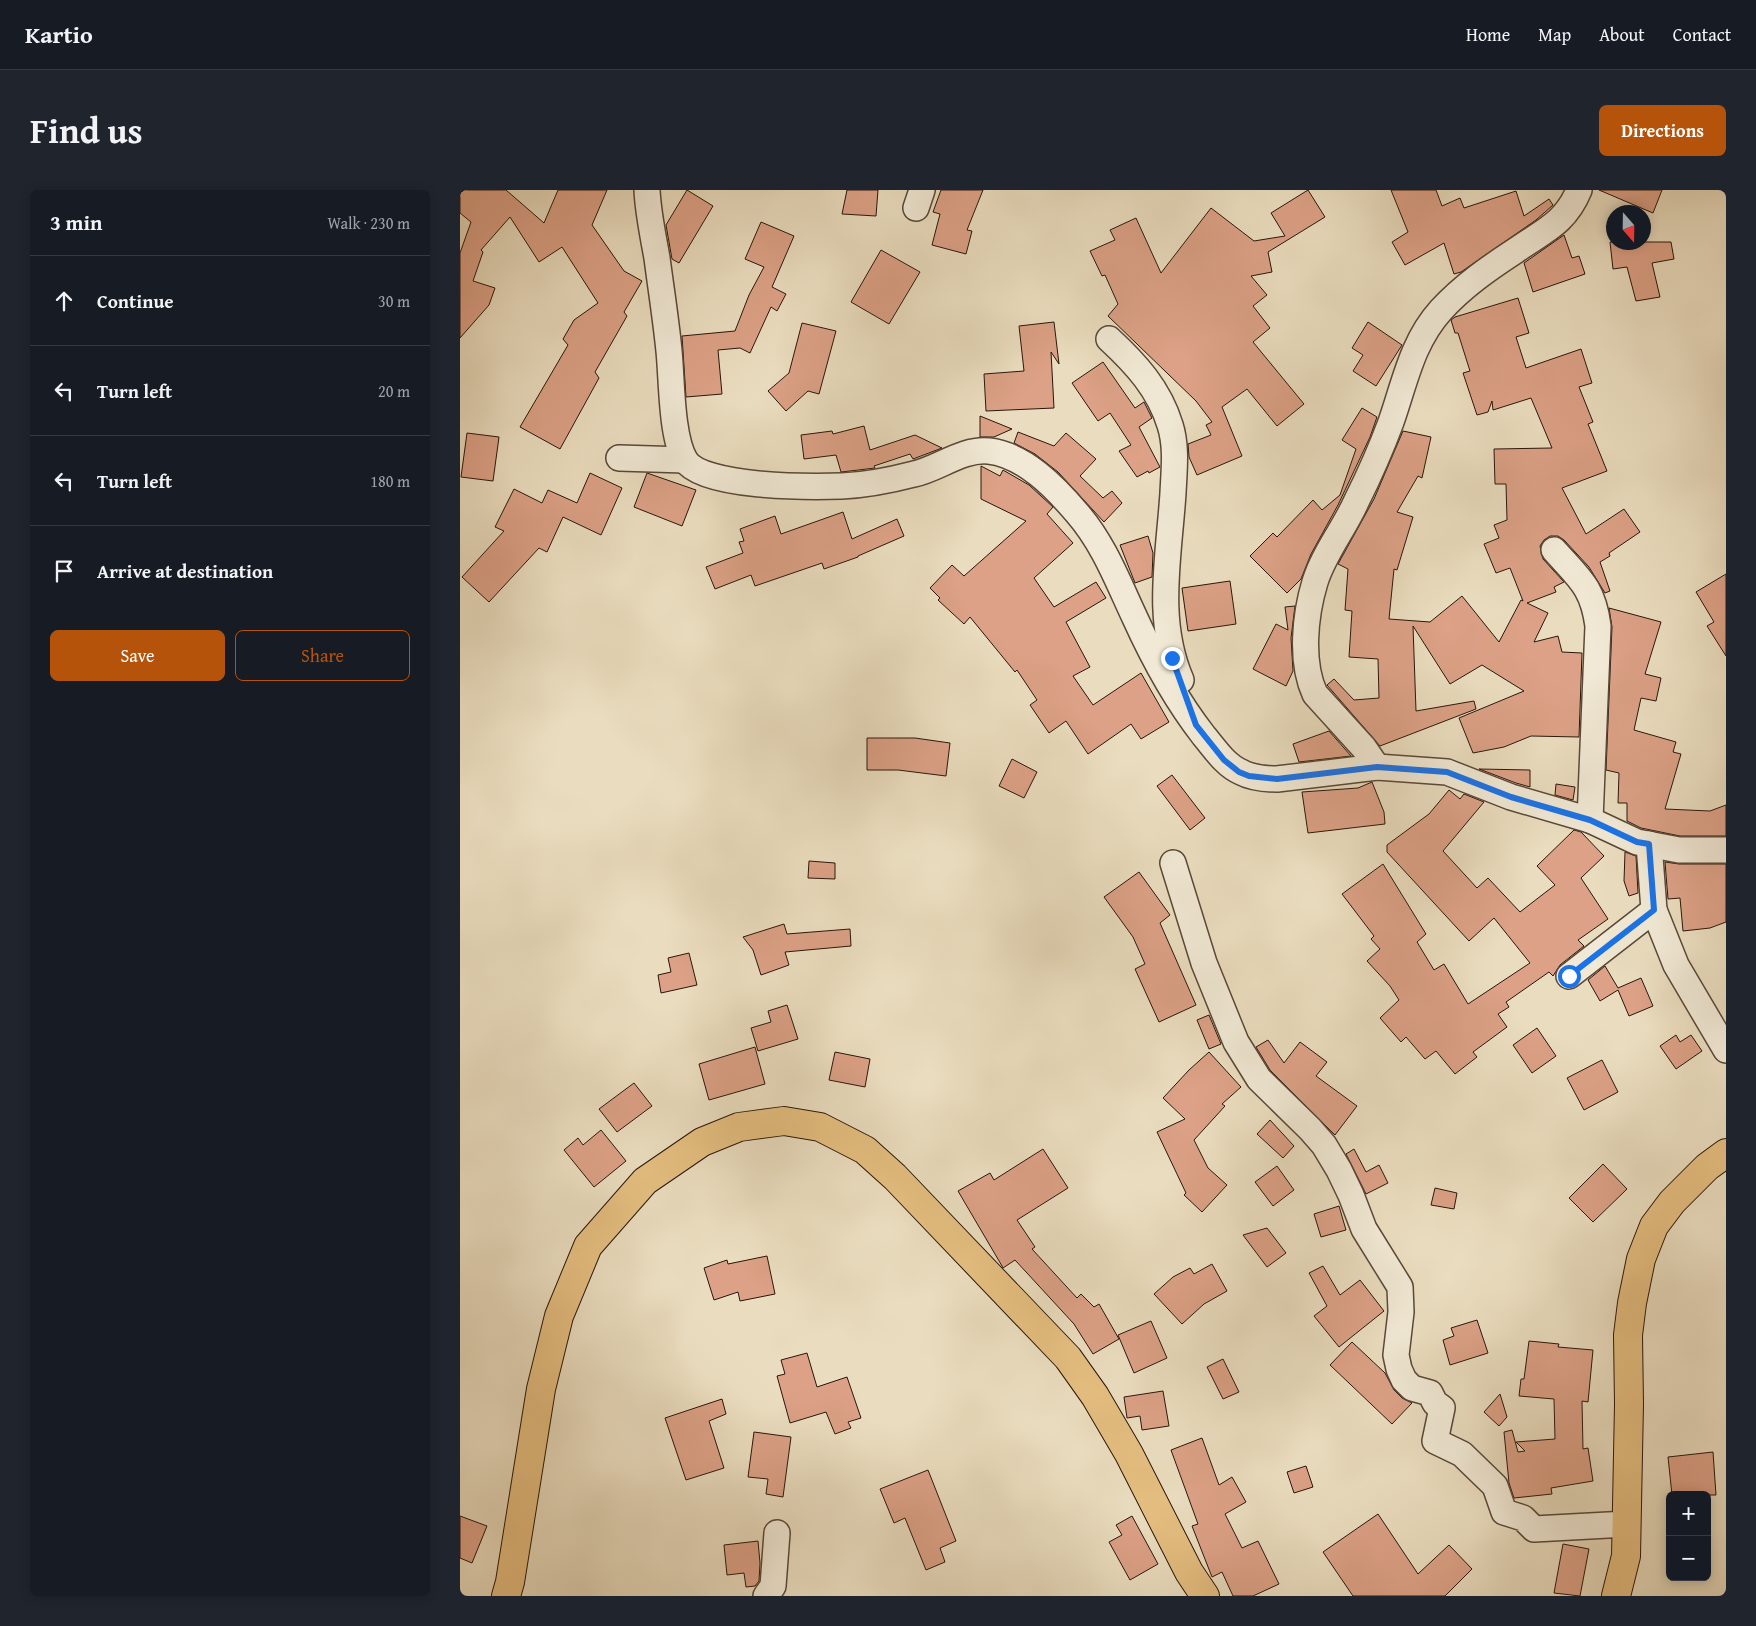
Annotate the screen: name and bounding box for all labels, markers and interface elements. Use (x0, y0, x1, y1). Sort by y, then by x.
text: Kartio (25, 17, 93, 52)
text: Home (1466, 21, 1510, 48)
text: Map (1538, 21, 1571, 48)
text: About (1599, 21, 1645, 48)
text: Contact (1673, 21, 1731, 48)
text: Find us (30, 105, 143, 156)
button: Directions (1599, 105, 1726, 156)
north arrow (1606, 205, 1651, 250)
text: 3 min (50, 207, 102, 238)
text: Walk · 230 m (327, 211, 410, 235)
icon: ahead (50, 287, 78, 315)
text: Continue (97, 287, 174, 315)
text: 30 m (378, 289, 410, 313)
icon: left (50, 377, 78, 405)
text: Turn left (97, 377, 172, 405)
text: 20 m (378, 379, 410, 403)
icon: left (50, 467, 78, 495)
text: Turn left (97, 467, 172, 495)
text: 180 m (370, 469, 410, 493)
icon: arrive (50, 557, 78, 585)
text: Arrive at destination (97, 557, 273, 585)
button: Save (50, 630, 225, 681)
button: Share (235, 630, 410, 681)
route end (1161, 647, 1184, 670)
route start (1558, 965, 1581, 988)
map controls (1666, 1491, 1711, 1581)
button: + (1666, 1491, 1711, 1536)
button: − (1666, 1536, 1711, 1581)

